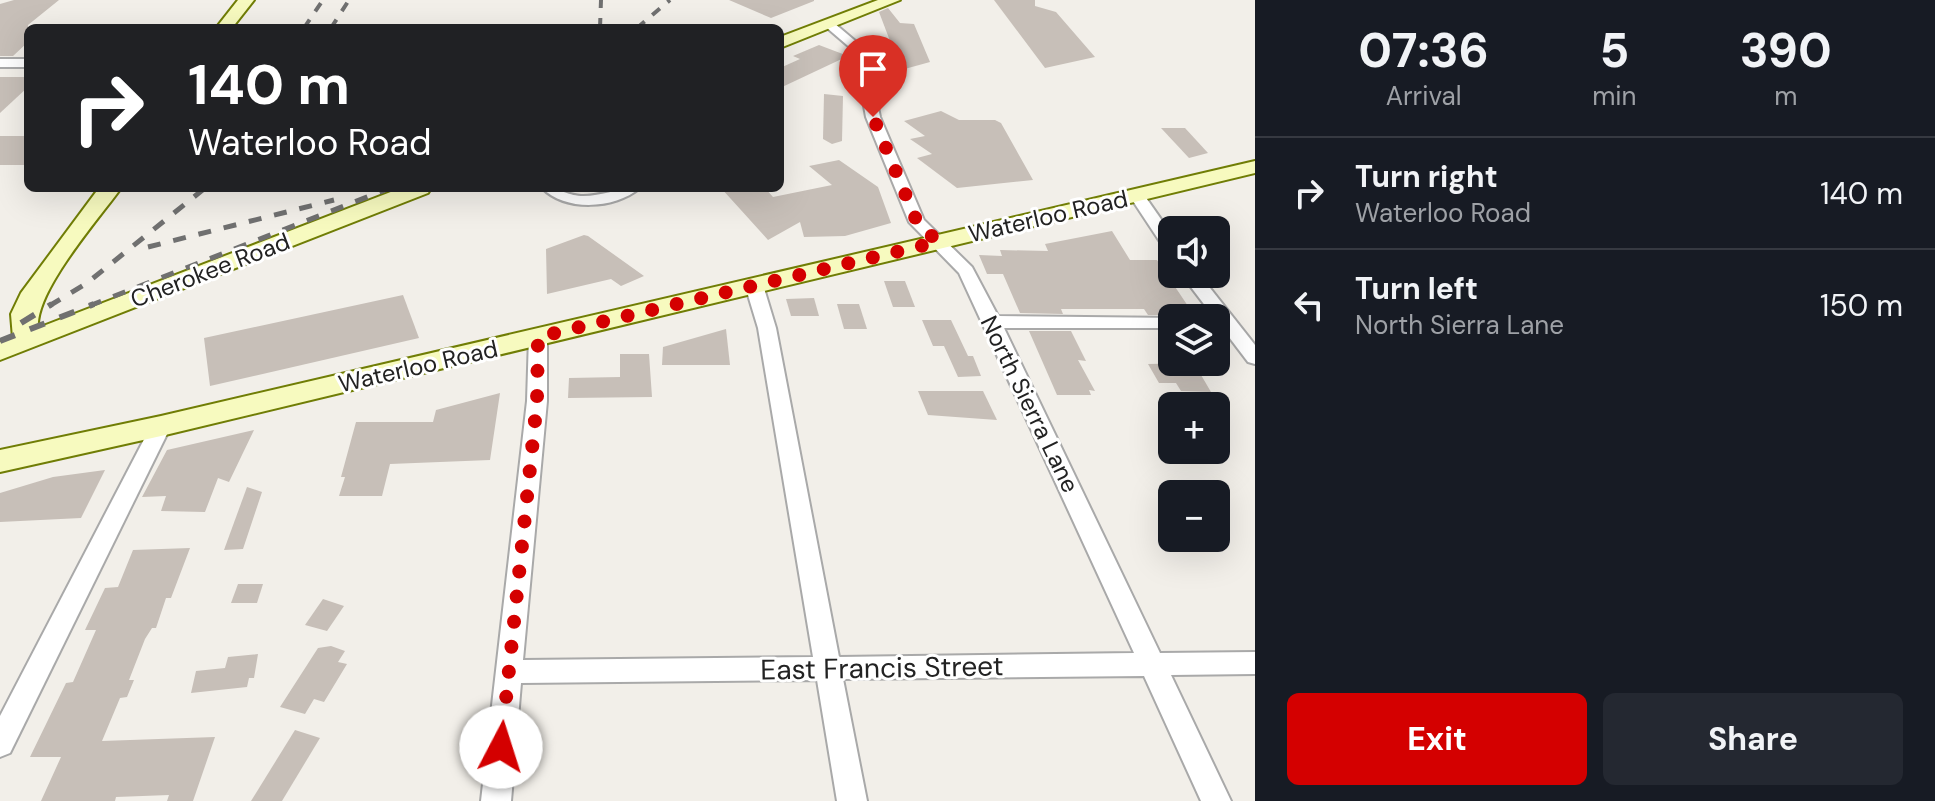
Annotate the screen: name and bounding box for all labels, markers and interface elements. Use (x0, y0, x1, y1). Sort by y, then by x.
text: 07:36 (1358, 19, 1489, 82)
text: 5 (1599, 19, 1629, 82)
text: 390 (1740, 19, 1832, 82)
pin (839, 35, 907, 117)
icon: arrive (851, 47, 895, 91)
text: 140 m (188, 48, 350, 121)
icon: right (56, 56, 160, 160)
text: Arrival (1386, 79, 1461, 113)
text: min (1592, 79, 1637, 113)
text: m (1774, 79, 1797, 113)
text: Waterloo Road (188, 119, 432, 166)
text: Turn right (1355, 157, 1498, 196)
icon: right (1287, 171, 1331, 215)
text: 140 m (1820, 174, 1903, 213)
street label: Waterloo Road (965, 183, 1131, 249)
text: Waterloo Road (1355, 196, 1531, 230)
map controls (1158, 216, 1230, 552)
button: sound (1158, 216, 1230, 288)
street label: Cherokee Road (126, 225, 294, 315)
text: Turn left (1355, 269, 1478, 308)
icon: left (1287, 283, 1331, 327)
text: 150 m (1820, 286, 1903, 325)
button: layers (1158, 304, 1230, 376)
text: North Sierra Lane (1355, 308, 1564, 342)
street label: North Sierra Lane (974, 311, 1086, 497)
street label: Waterloo Road (335, 333, 501, 399)
button: + (1158, 392, 1230, 464)
button: − (1158, 480, 1230, 552)
street label: East Francis Street (760, 647, 1004, 689)
button: Exit (1287, 693, 1587, 785)
button: Share (1603, 693, 1903, 785)
position arrow (459, 705, 543, 789)

